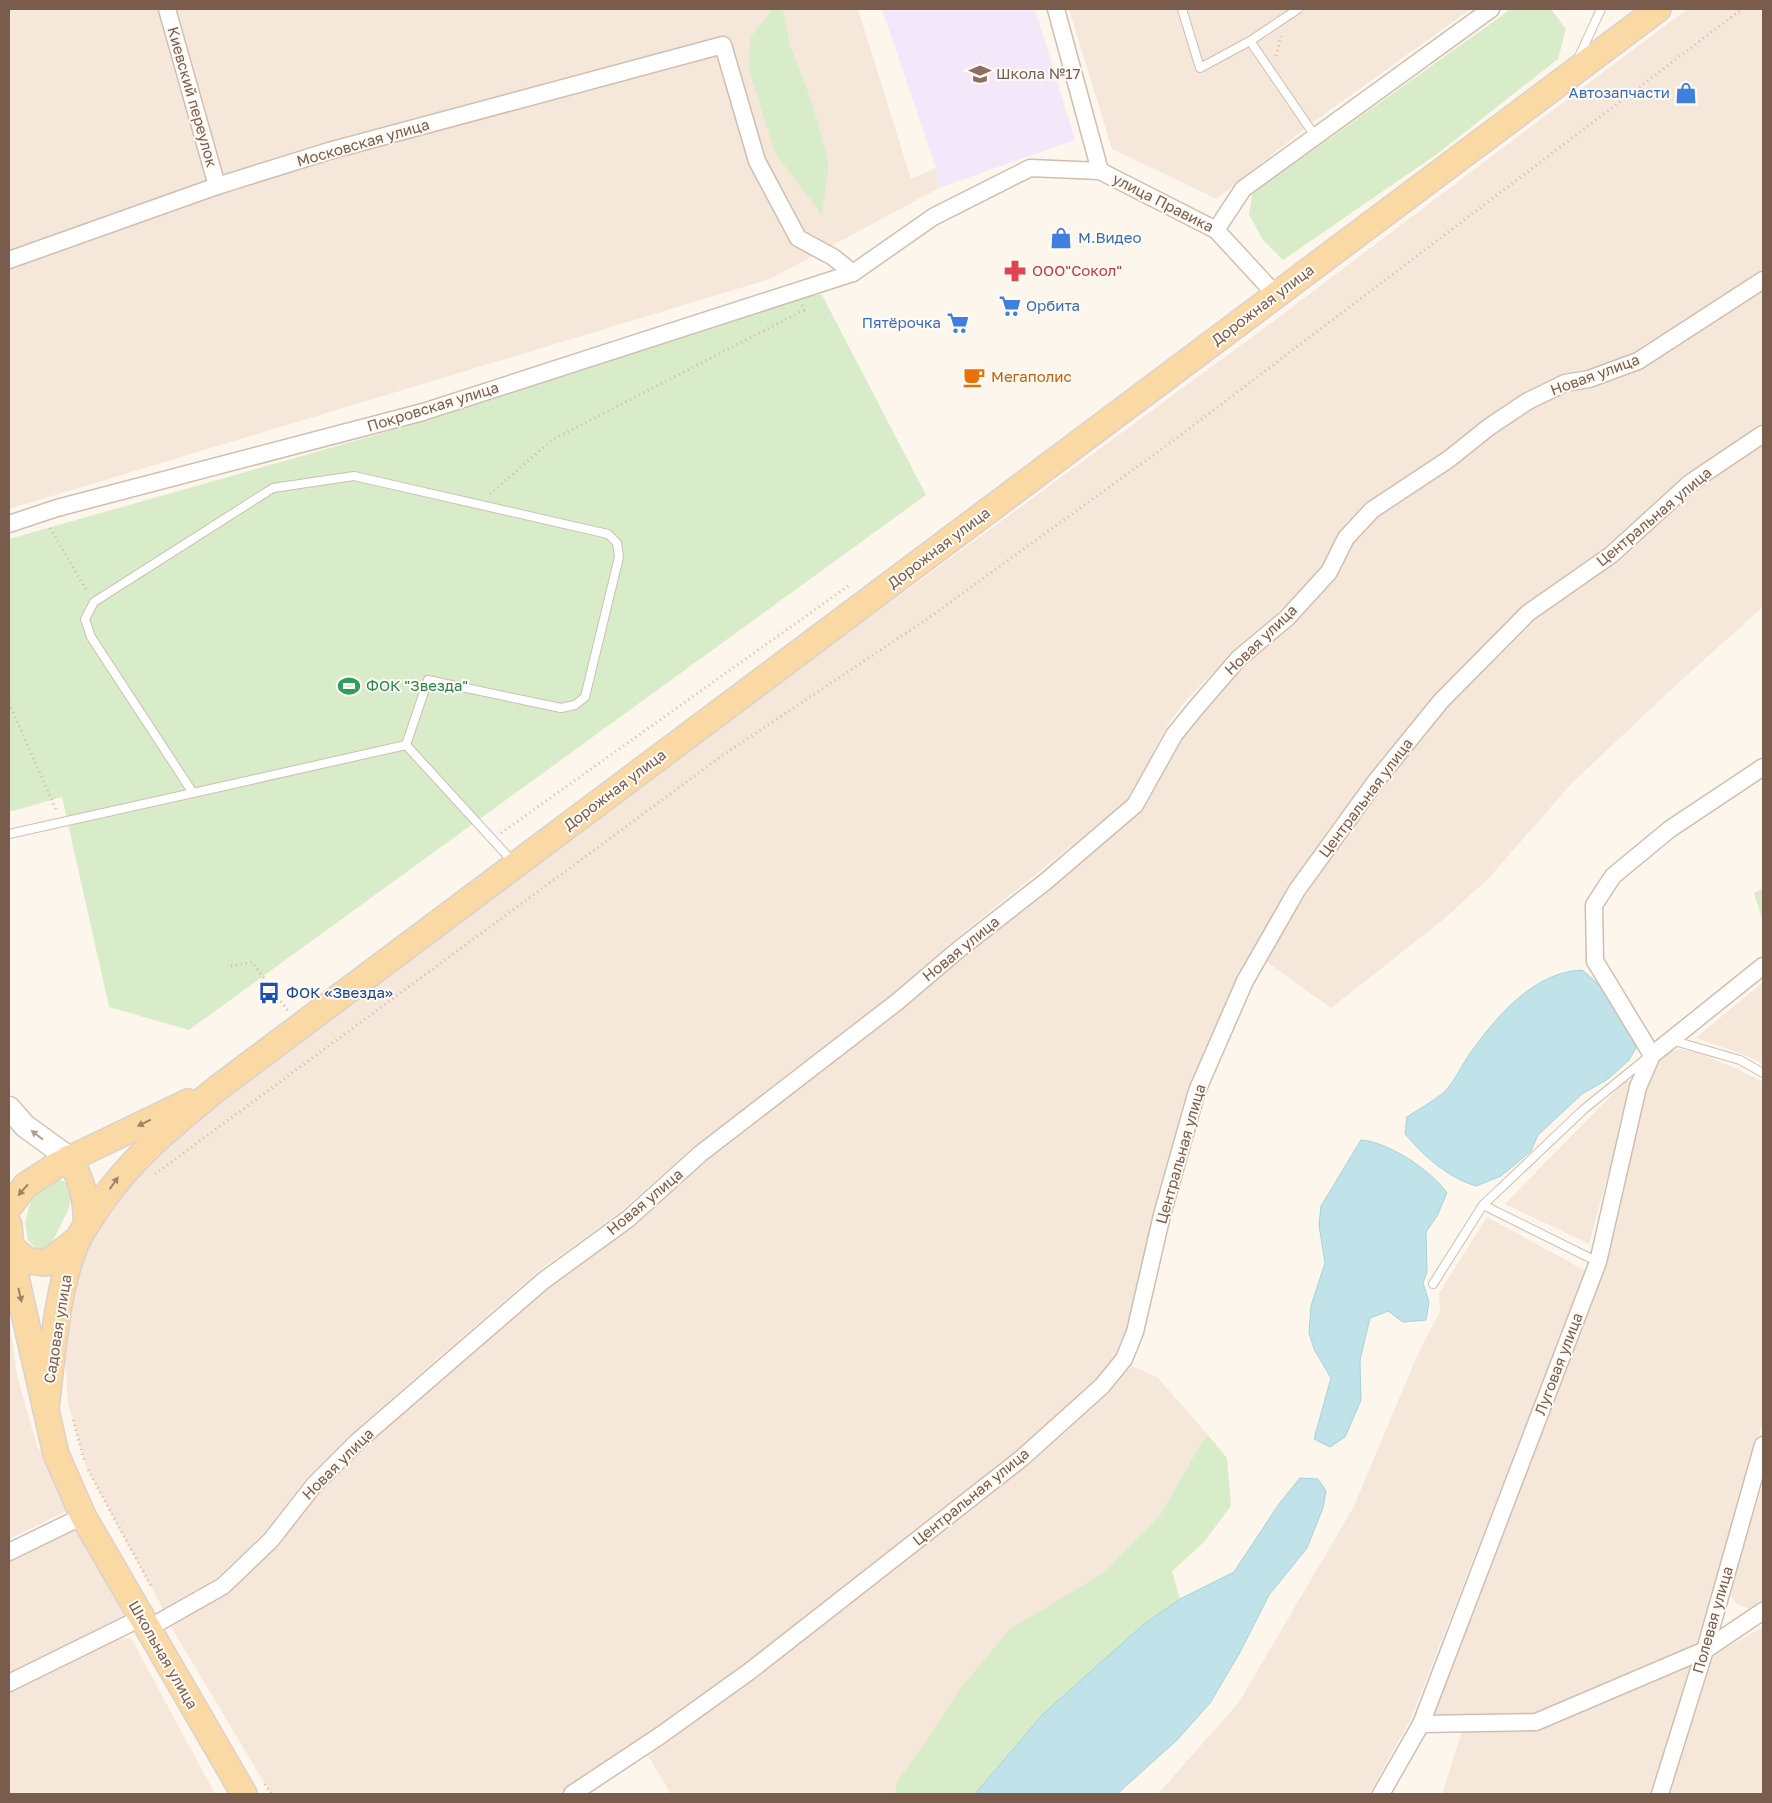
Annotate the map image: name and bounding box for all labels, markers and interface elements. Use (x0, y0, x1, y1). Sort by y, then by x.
street label: Киевский переулок (164, 24, 222, 169)
school or university icon: Школа №17 (967, 61, 993, 87)
place label: Школа №17 (996, 64, 1080, 82)
shop icon: Автозапчасти (1673, 80, 1699, 106)
place label: Автозапчасти (1569, 83, 1670, 101)
street label: Московская улица (294, 114, 431, 170)
street label: улица Правика (1110, 169, 1217, 235)
shop icon: М.Видео (1048, 225, 1074, 251)
place label: М.Видео (1078, 228, 1141, 246)
pharmacy icon: ООО"Сокол" (1002, 258, 1028, 284)
street label: Дорожная улица (1208, 260, 1317, 349)
place label: ООО"Сокол" (1032, 261, 1122, 279)
supermarket icon: Орбита (997, 293, 1023, 319)
place label: Орбита (1026, 296, 1080, 314)
supermarket icon: Пятёрочка (945, 310, 971, 336)
place label: Пятёрочка (862, 313, 941, 331)
street label: Новая улица (1548, 350, 1642, 399)
cafe icon: Мегаполис (961, 364, 987, 390)
place label: Мегаполис (991, 367, 1072, 385)
street label: Покровская улица (365, 377, 501, 435)
street label: Центральная улица (1592, 463, 1715, 570)
street label: Дорожная улица (884, 503, 993, 592)
street label: Новая улица (1220, 600, 1300, 678)
sports icon: ФОК "Звезда" (336, 673, 362, 699)
place label: ФОК "Звезда" (366, 676, 468, 694)
street label: Центральная улица (1314, 734, 1416, 861)
street label: Дорожная улица (560, 745, 669, 834)
street label: Новая улица (918, 912, 1002, 985)
bus stop icon: ФОК «Звезда» (256, 980, 282, 1006)
place label: ФОК «Звезда» (286, 983, 393, 1001)
street label: Центральная улица (1151, 1082, 1209, 1226)
one-way arrow (137, 1119, 151, 1127)
one-way arrow (31, 1130, 44, 1141)
street label: Новая улица (603, 1164, 686, 1238)
one-way arrow (109, 1177, 119, 1190)
one-way arrow (17, 1183, 28, 1196)
street label: Садовая улица (40, 1273, 75, 1385)
one-way arrow (16, 1288, 24, 1303)
street label: Луговая улица (1530, 1310, 1586, 1417)
street label: Новая улица (298, 1424, 377, 1503)
street label: Центральная улица (908, 1444, 1032, 1549)
street label: Полевая улица (1688, 1564, 1736, 1675)
street label: Школьная улица (126, 1597, 202, 1712)

